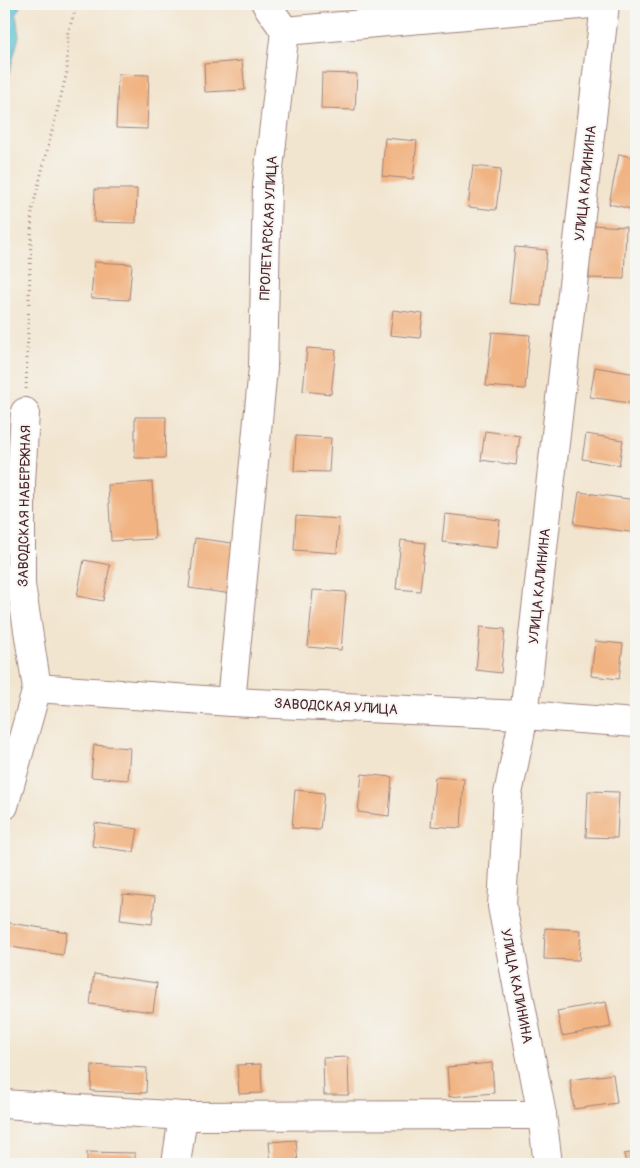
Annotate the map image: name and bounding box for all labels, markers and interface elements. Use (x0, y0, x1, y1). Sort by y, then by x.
street label: УЛИЦА КАЛИНИНА (571, 124, 600, 242)
street label: ПРОЛЕТАРСКАЯ УЛИЦА (256, 155, 281, 301)
street label: ЗАВОДСКАЯ НАБЕРЕЖНАЯ (15, 425, 34, 587)
street label: УЛИЦА КАЛИНИНА (525, 527, 554, 645)
street label: ЗАВОДСКАЯ УЛИЦА (274, 695, 398, 718)
street label: УЛИЦА КАЛИНИНА (497, 927, 536, 1045)

